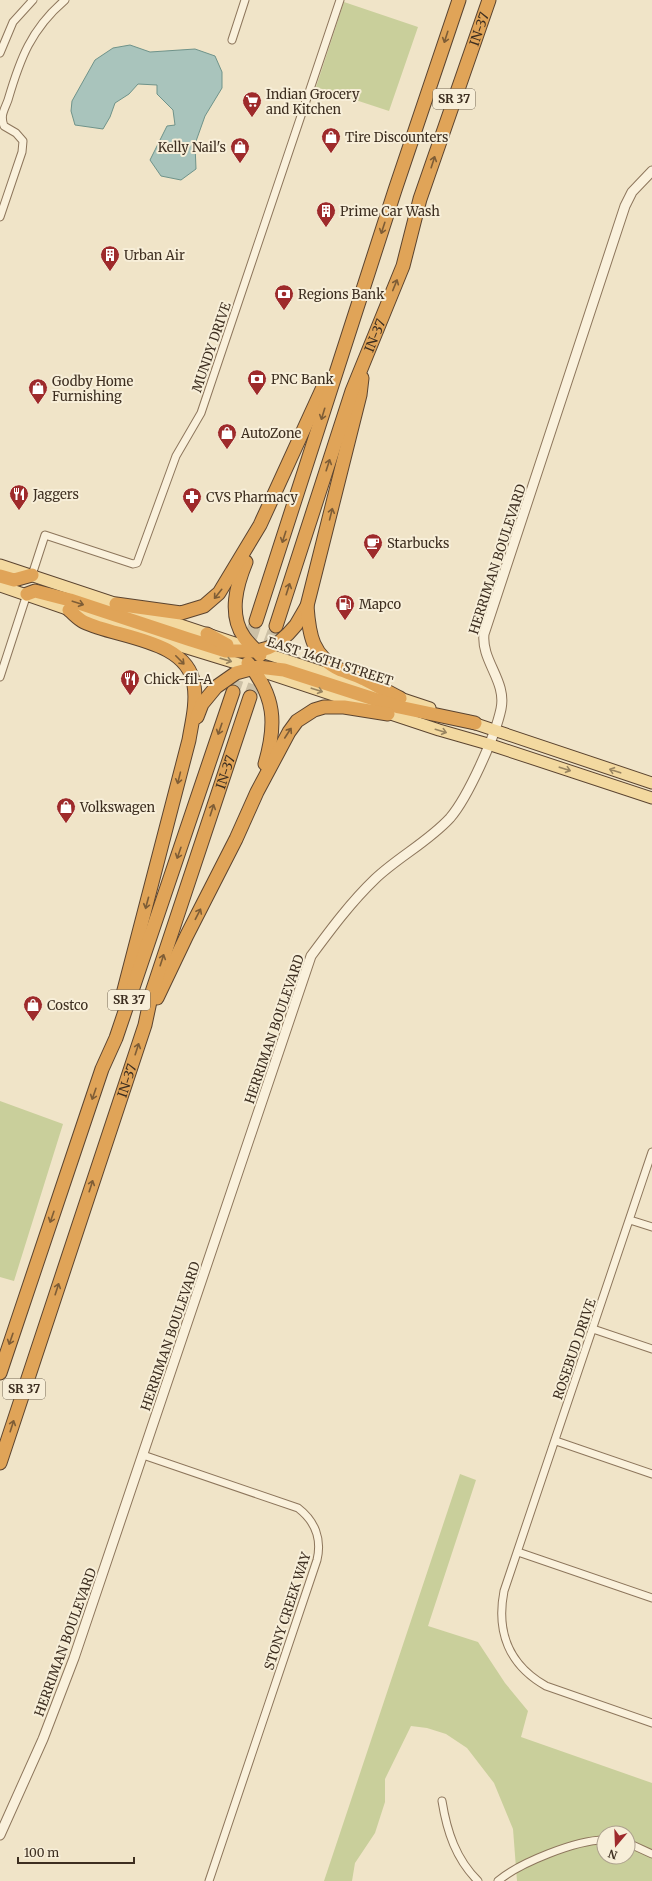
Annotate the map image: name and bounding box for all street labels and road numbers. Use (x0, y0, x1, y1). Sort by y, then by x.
street label: IN-37 (466, 10, 493, 48)
road number: SR 37 (433, 89, 475, 109)
street label: MUNDY DRIVE (188, 299, 235, 394)
street label: IN-37 (361, 316, 390, 355)
street label: HERRIMAN BOULEVARD (465, 482, 530, 636)
street label: EAST 146TH STREET (265, 633, 395, 690)
street label: IN-37 (212, 752, 239, 791)
street label: HERRIMAN BOULEVARD (241, 952, 308, 1106)
road number: SR 37 (108, 990, 150, 1010)
street label: IN-37 (114, 1061, 141, 1100)
street label: HERRIMAN BOULEVARD (137, 1259, 204, 1413)
street label: ROSEBUD DRIVE (549, 1296, 600, 1402)
road number: SR 37 (3, 1379, 45, 1399)
street label: STONY CREEK WAY (260, 1550, 315, 1672)
street label: HERRIMAN BOULEVARD (31, 1565, 100, 1719)

